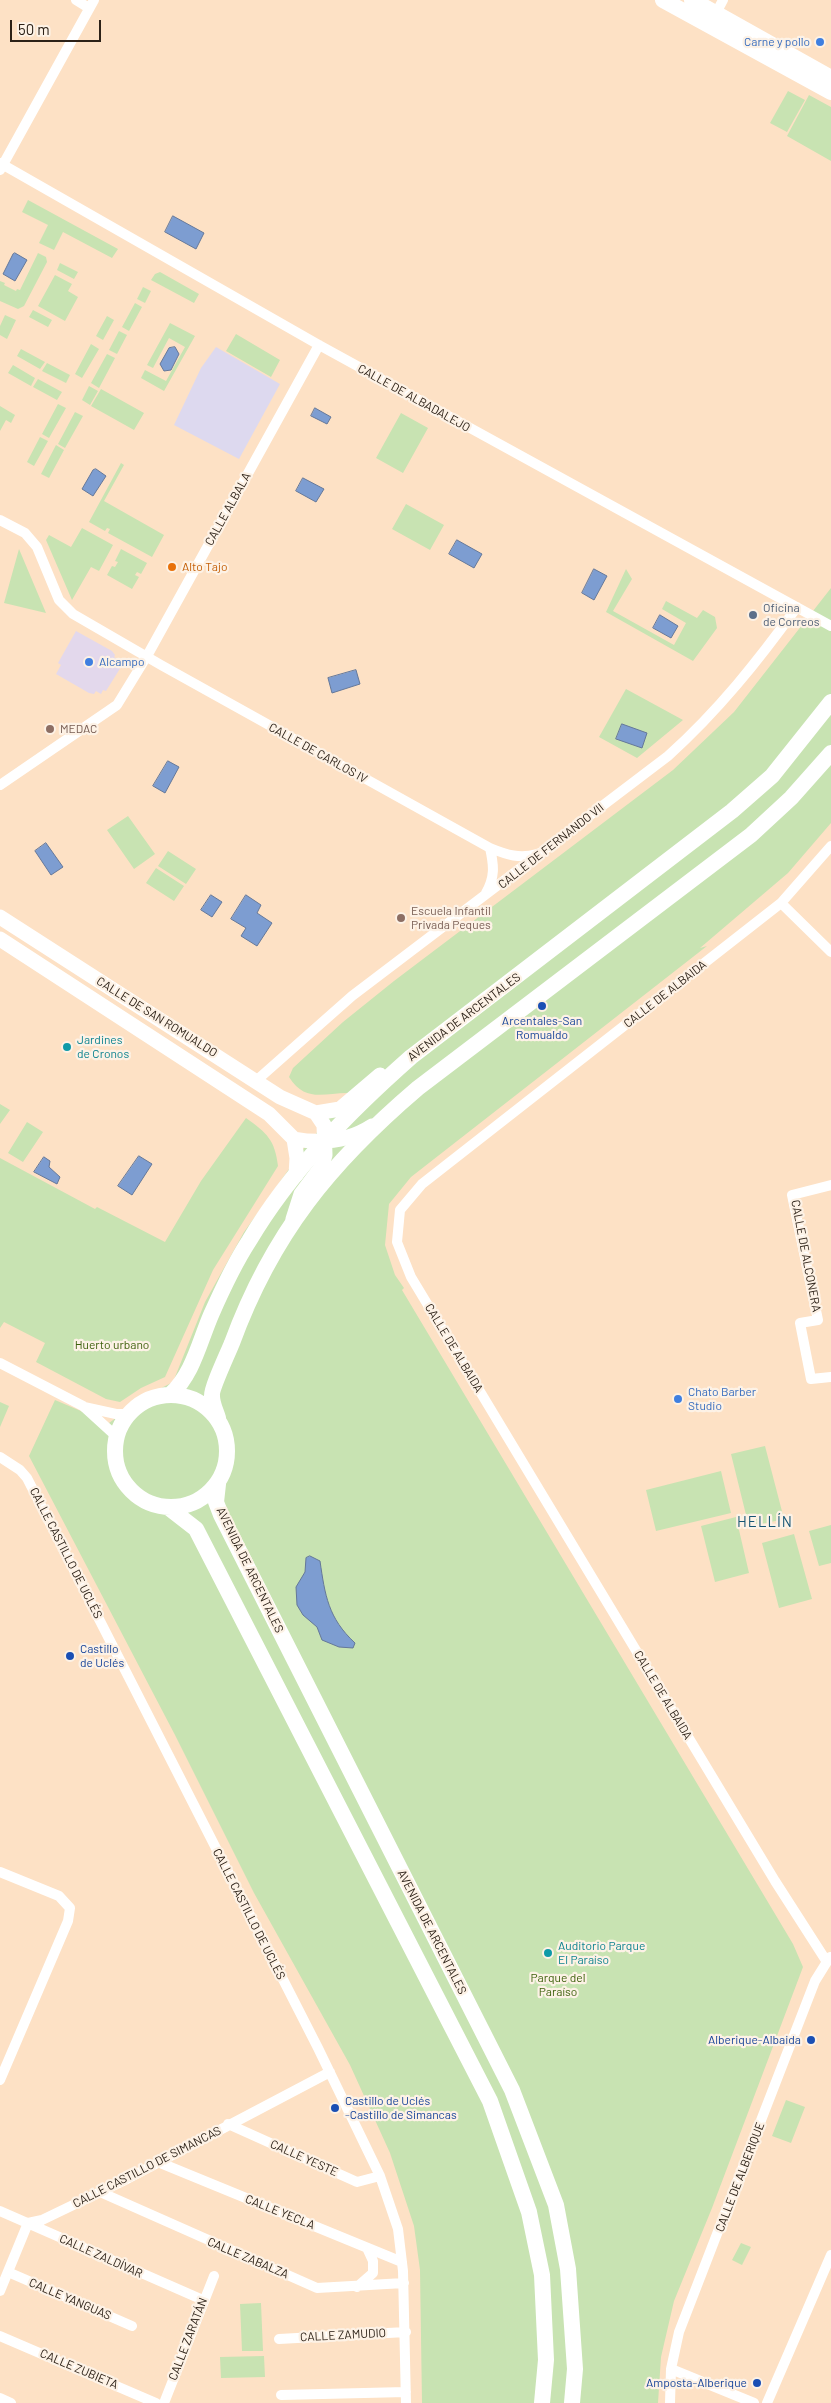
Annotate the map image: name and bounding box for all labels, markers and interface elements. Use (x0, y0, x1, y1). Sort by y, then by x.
scale bar (12, 10, 104, 42)
text: 50 m (18, 20, 50, 38)
place label: Carne y pollo (744, 35, 810, 49)
marker: Carne y pollo (814, 36, 826, 48)
street label: CALLE DE ALBADALEJO (355, 361, 473, 435)
street label: CALLE ALBALA (202, 470, 254, 548)
place label: Alto Tajo (182, 560, 227, 574)
marker: Alto Tajo (166, 561, 178, 573)
place label: Oficina de Correos (763, 601, 820, 629)
marker: Oficina de Correos (747, 609, 759, 621)
place label: Alcampo (99, 655, 144, 669)
marker: Alcampo (83, 656, 95, 668)
street label: CALLE DE CARLOS IV (266, 720, 370, 786)
place label: MEDAC (60, 722, 97, 736)
marker: MEDAC (44, 723, 56, 735)
street label: CALLE DE FERNANDO VII (495, 800, 607, 892)
place label: Escuela Infantil Privada Peques (411, 904, 491, 932)
marker: Escuela Infantil Privada Peques (395, 912, 407, 924)
street label: CALLE DE ALBAIDA (621, 957, 709, 1031)
street label: AVENIDA DE ARCENTALES (405, 970, 523, 1064)
street label: CALLE DE SAN ROMUALDO (94, 974, 220, 1060)
marker: Arcentales-San Romualdo (536, 1000, 548, 1012)
place label: Arcentales-San Romualdo (502, 1014, 582, 1042)
place label: Jardines de Cronos (77, 1033, 129, 1061)
marker: Jardines de Cronos (61, 1041, 73, 1053)
street label: CALLE DE ALCONERA (788, 1199, 824, 1313)
street label: CALLE DE ALBAIDA (422, 1301, 486, 1395)
park label: Huerto urbano (75, 1338, 149, 1352)
place label: Chato Barber Studio (688, 1385, 756, 1413)
marker: Chato Barber Studio (672, 1393, 684, 1405)
street label: CALLE CASTILLO DE UCLÉS (27, 1485, 105, 1621)
street label: AVENIDA DE ARCENTALES (213, 1505, 287, 1635)
district label: HELLÍN (736, 1513, 794, 1531)
place label: Castillo de Uclés (80, 1642, 124, 1670)
street label: CALLE DE ALBAIDA (631, 1648, 695, 1742)
marker: Castillo de Uclés (64, 1650, 76, 1662)
street label: CALLE CASTILLO DE UCLÉS (210, 1846, 288, 1982)
street label: AVENIDA DE ARCENTALES (394, 1867, 470, 1997)
place label: Auditorio Parque El Paraíso (558, 1939, 645, 1967)
marker: Auditorio Parque El Paraíso (542, 1947, 554, 1959)
park label: Parque del Paraíso (531, 1971, 585, 1999)
place label: Alberique-Albaida (708, 2033, 801, 2047)
marker: Alberique-Albaida (805, 2034, 817, 2046)
place label: Castillo de Uclés -Castillo de Simancas (345, 2094, 457, 2122)
marker: Castillo de Uclés -Castillo de Simancas (329, 2102, 341, 2114)
street label: CALLE DE ALBERIQUE (712, 2120, 768, 2234)
street label: CALLE CASTILLO DE SIMANCAS (70, 2123, 224, 2211)
street label: CALLE YESTE (268, 2137, 340, 2179)
street label: CALLE YECLA (243, 2192, 317, 2232)
street label: CALLE ZALDÍVAR (57, 2231, 145, 2281)
street label: CALLE ZABALZA (205, 2234, 291, 2282)
street label: CALLE YANGUAS (27, 2275, 113, 2323)
street label: CALLE ZARATÁN (166, 2296, 210, 2382)
street label: CALLE ZAMUDIO (300, 2326, 386, 2344)
street label: CALLE ZUBIETA (38, 2346, 120, 2392)
place label: Amposta-Alberique (646, 2376, 747, 2390)
marker: Amposta-Alberique (751, 2377, 763, 2389)

